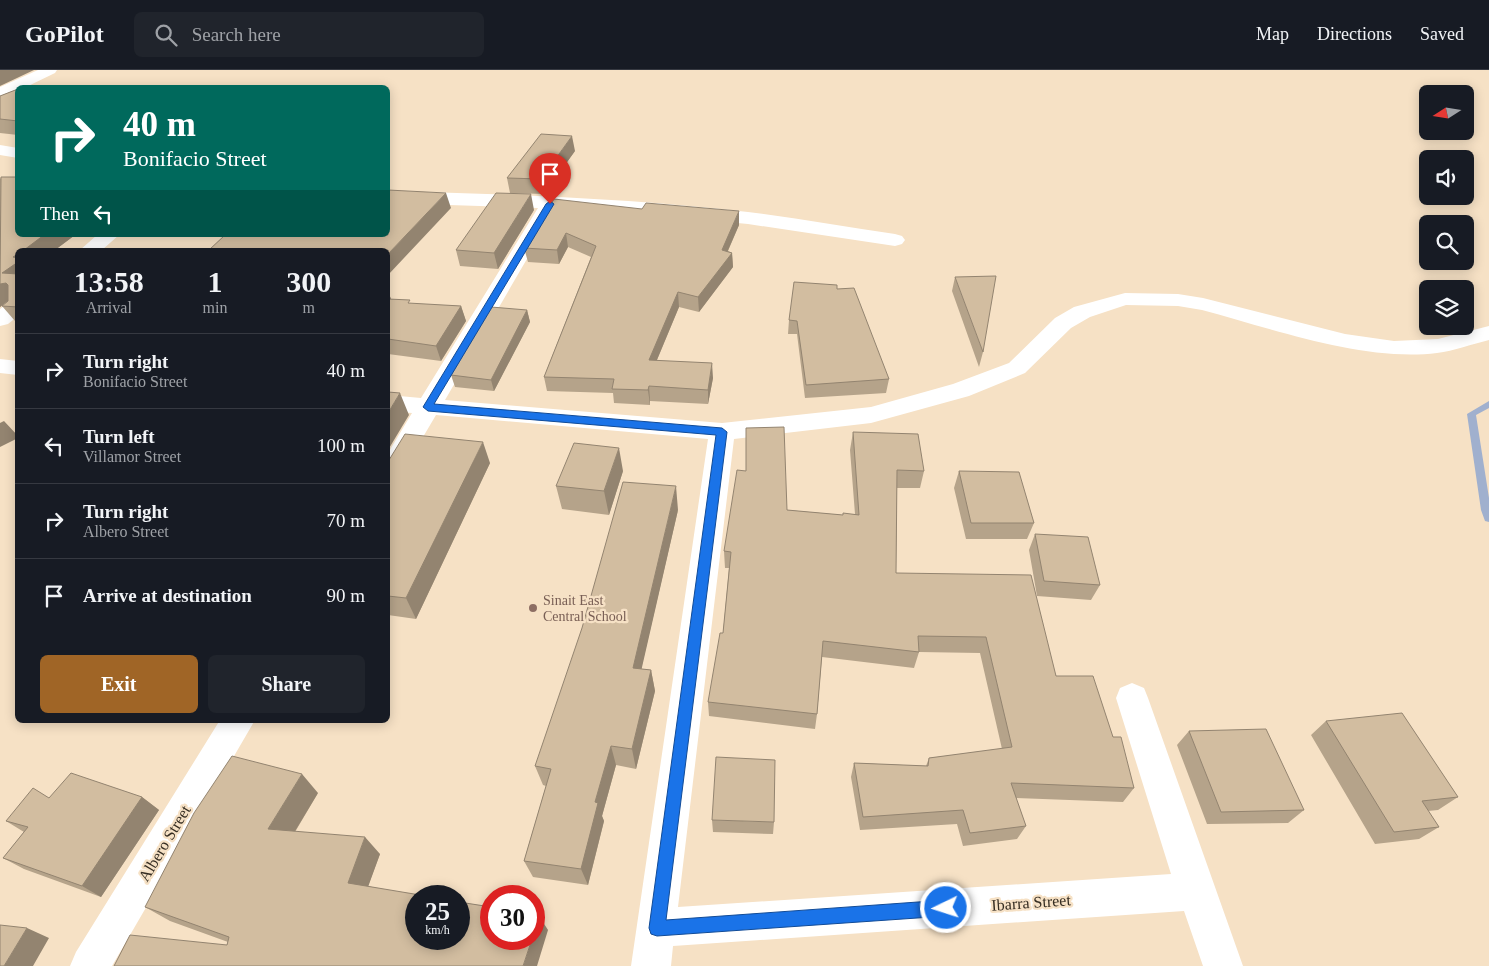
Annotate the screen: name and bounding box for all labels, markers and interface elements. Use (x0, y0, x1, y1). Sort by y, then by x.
search box (134, 12, 484, 57)
text: GoPilot (25, 21, 104, 47)
icon: search (152, 21, 180, 49)
text: Search here (192, 24, 281, 45)
text: Map (1256, 24, 1289, 44)
text: Directions (1317, 24, 1392, 44)
text: Saved (1420, 24, 1464, 44)
north arrow (1419, 85, 1474, 140)
map controls (1419, 85, 1474, 335)
icon: right (40, 105, 105, 170)
text: 40 m (123, 105, 196, 144)
text: Bonifacio Street (123, 146, 267, 171)
button: sound (1419, 150, 1474, 205)
pin (529, 153, 571, 204)
icon: arrive (536, 160, 564, 188)
icon: left (89, 200, 117, 228)
text: Then (40, 203, 79, 224)
button: search (1419, 215, 1474, 270)
text: 13:58 (74, 265, 144, 298)
text: 1 (207, 265, 222, 298)
text: 300 (286, 265, 331, 298)
button: layers (1419, 280, 1474, 335)
text: Arrival (86, 299, 132, 316)
text: min (203, 299, 227, 316)
text: m (302, 299, 315, 316)
text: Turn right (83, 351, 168, 372)
icon: right (40, 357, 68, 385)
text: 40 m (326, 360, 365, 381)
text: Bonifacio Street (83, 373, 187, 390)
text: Turn left (83, 426, 155, 447)
icon: left (40, 432, 68, 460)
text: 100 m (317, 435, 365, 456)
text: Villamor Street (83, 448, 181, 465)
text: Turn right (83, 501, 168, 522)
icon: right (40, 507, 68, 535)
text: 70 m (326, 510, 365, 531)
text: Albero Street (83, 523, 169, 540)
icon: arrive (40, 582, 68, 610)
text: Arrive at destination (83, 585, 252, 606)
text: 90 m (326, 585, 365, 606)
place label: Sinait East Central School (543, 593, 627, 624)
marker: Sinait East Central School (527, 602, 539, 614)
button: Exit (40, 655, 198, 713)
button: Share (208, 655, 365, 713)
street label: Albero Street (135, 802, 194, 884)
position arrow (919, 881, 971, 933)
speed limit sign: 30 (480, 885, 545, 950)
street label: Ibarra Street (991, 891, 1072, 914)
text: 25 (425, 898, 450, 925)
text: km/h (425, 923, 450, 937)

